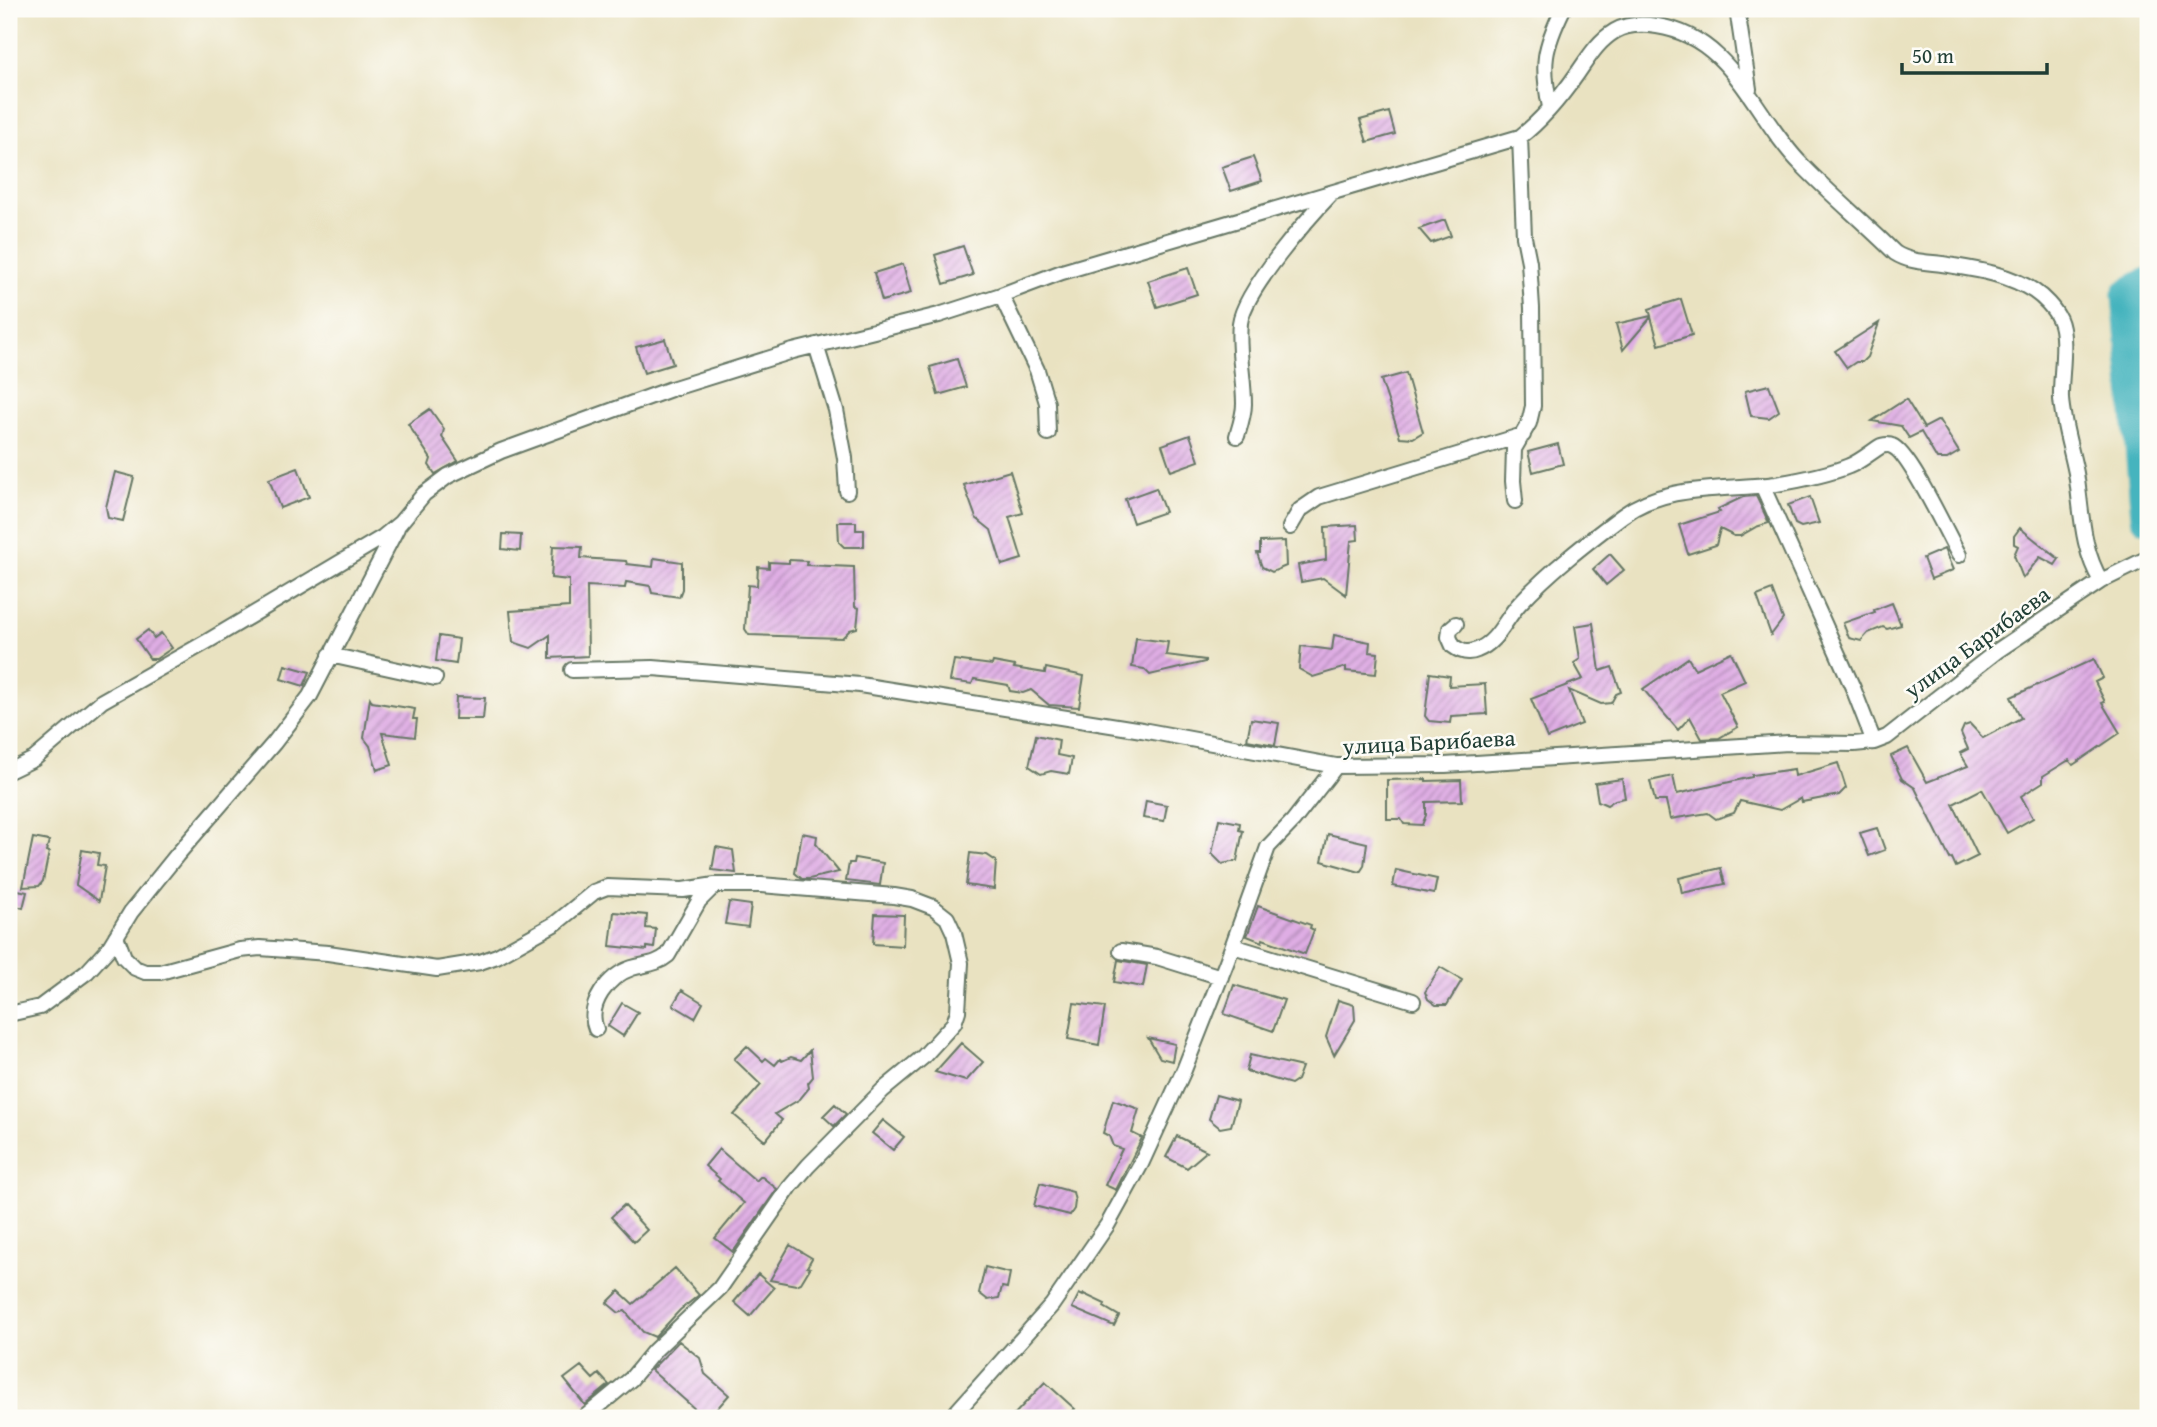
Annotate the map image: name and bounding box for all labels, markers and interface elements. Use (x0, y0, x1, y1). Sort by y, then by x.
scale bar (1902, 32, 2047, 76)
text: 50 m (1912, 40, 1954, 71)
street label: улица Барибаева (1896, 577, 2056, 706)
street label: улица Барибаева (1341, 720, 1516, 763)

